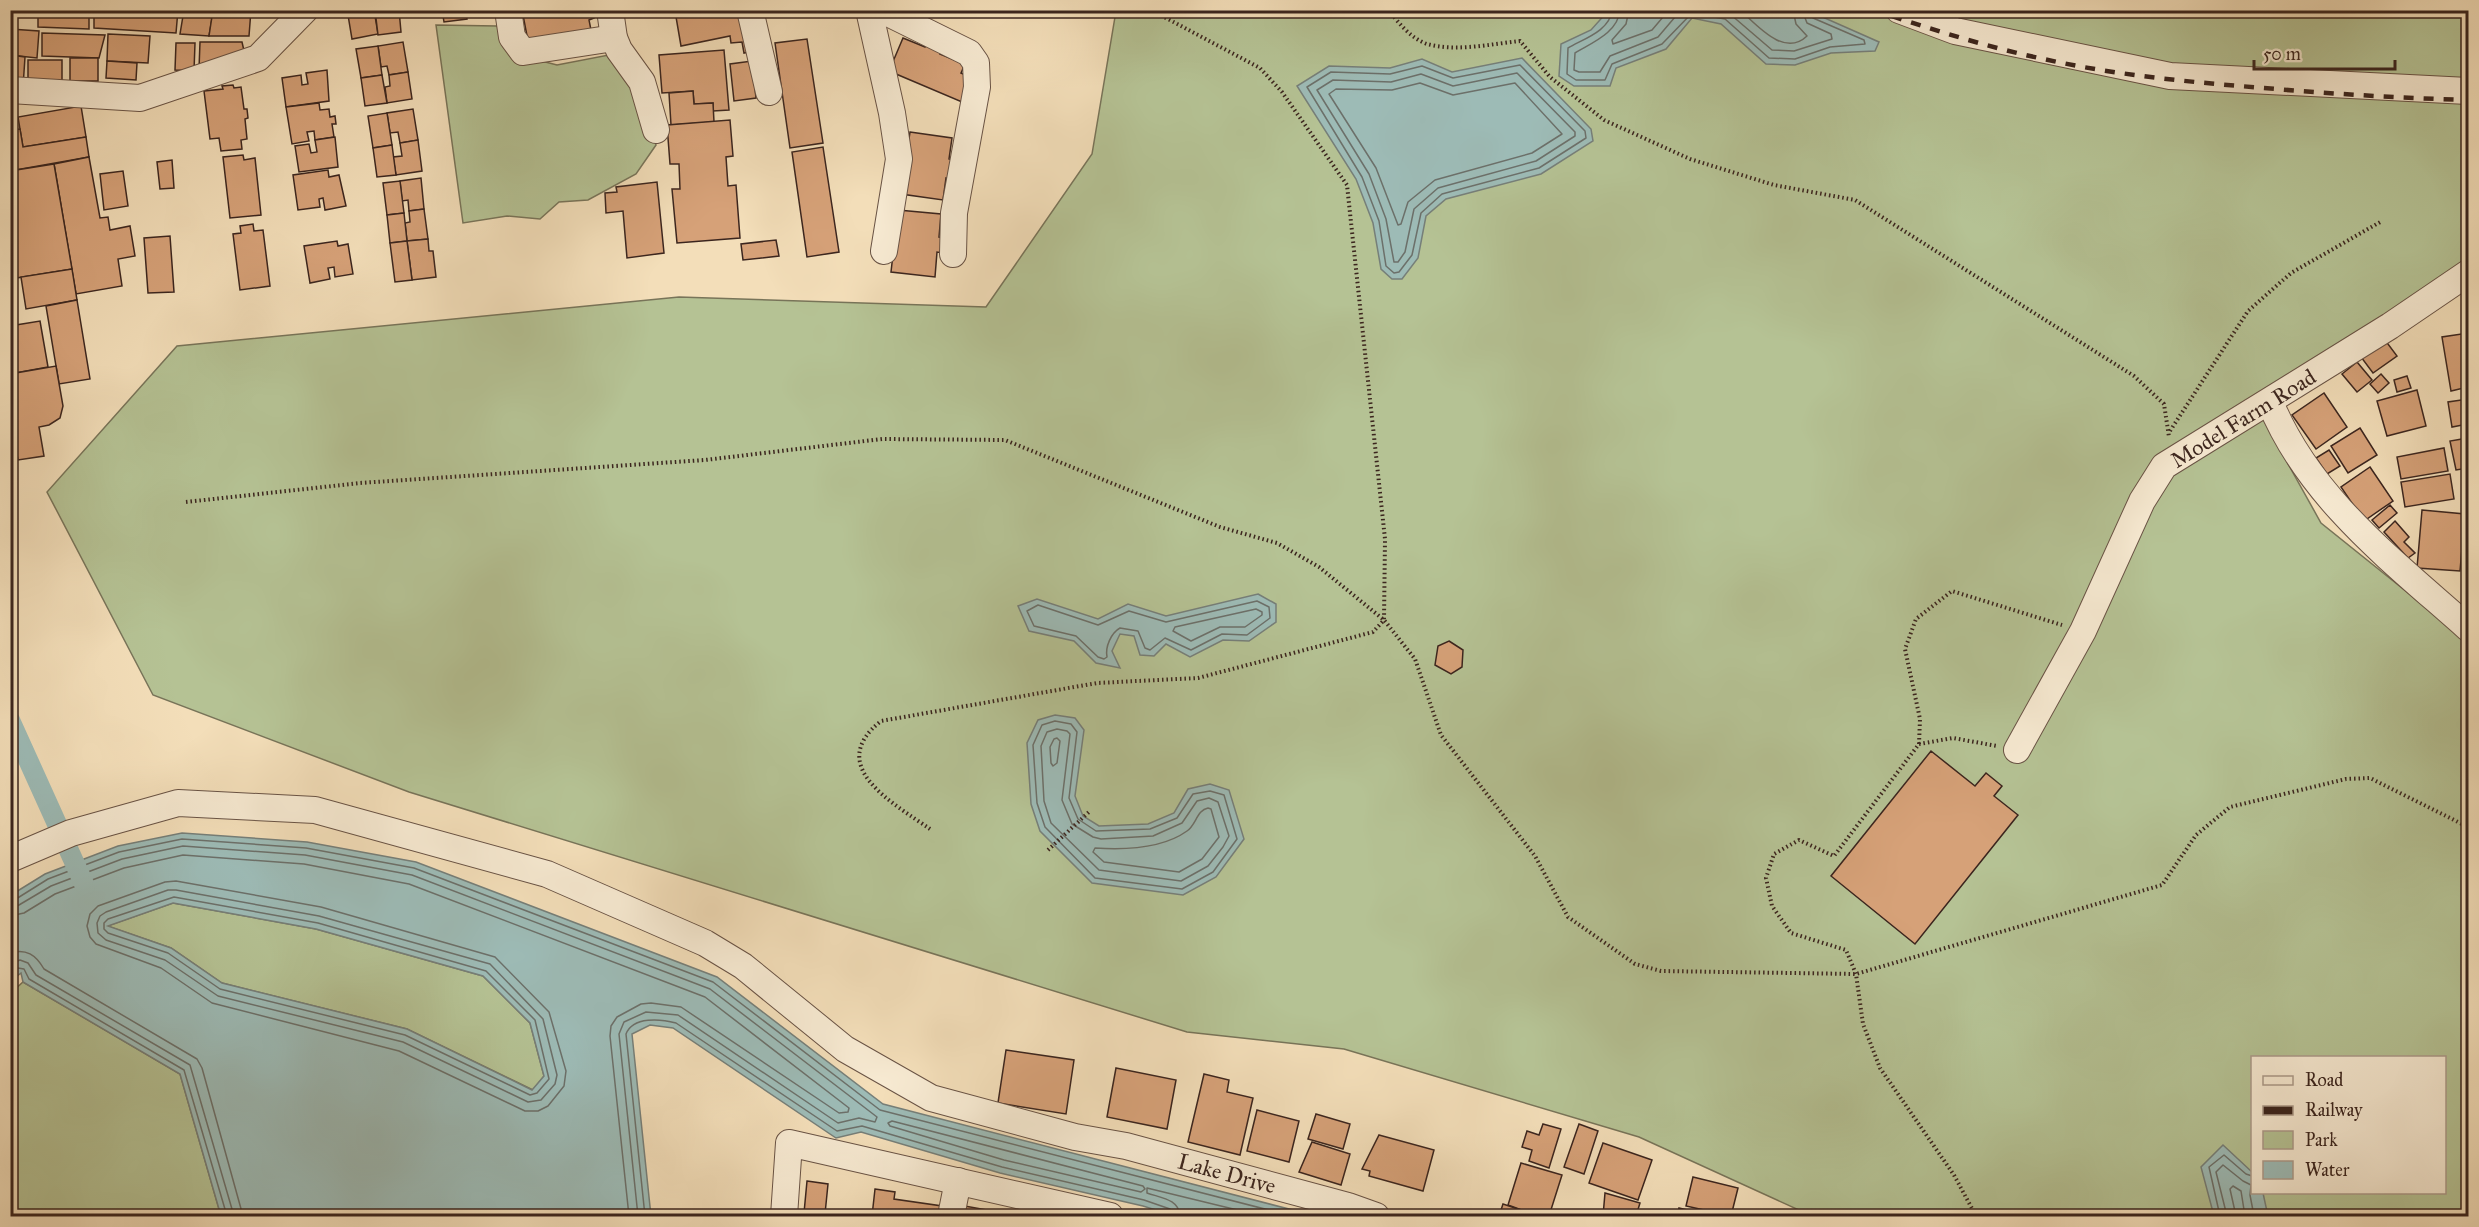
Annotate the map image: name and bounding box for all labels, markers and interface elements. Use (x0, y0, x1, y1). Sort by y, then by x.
scale bar (2254, 33, 2395, 71)
text: 50 m (2263, 43, 2301, 65)
street label: Model Farm Road (2166, 363, 2321, 474)
legend (2251, 1056, 2446, 1194)
text: Road (2305, 1069, 2343, 1091)
text: Railway (2305, 1099, 2363, 1121)
text: Park (2305, 1129, 2338, 1151)
street label: Lake Drive (1175, 1147, 1279, 1200)
text: Water (2305, 1159, 2350, 1181)

